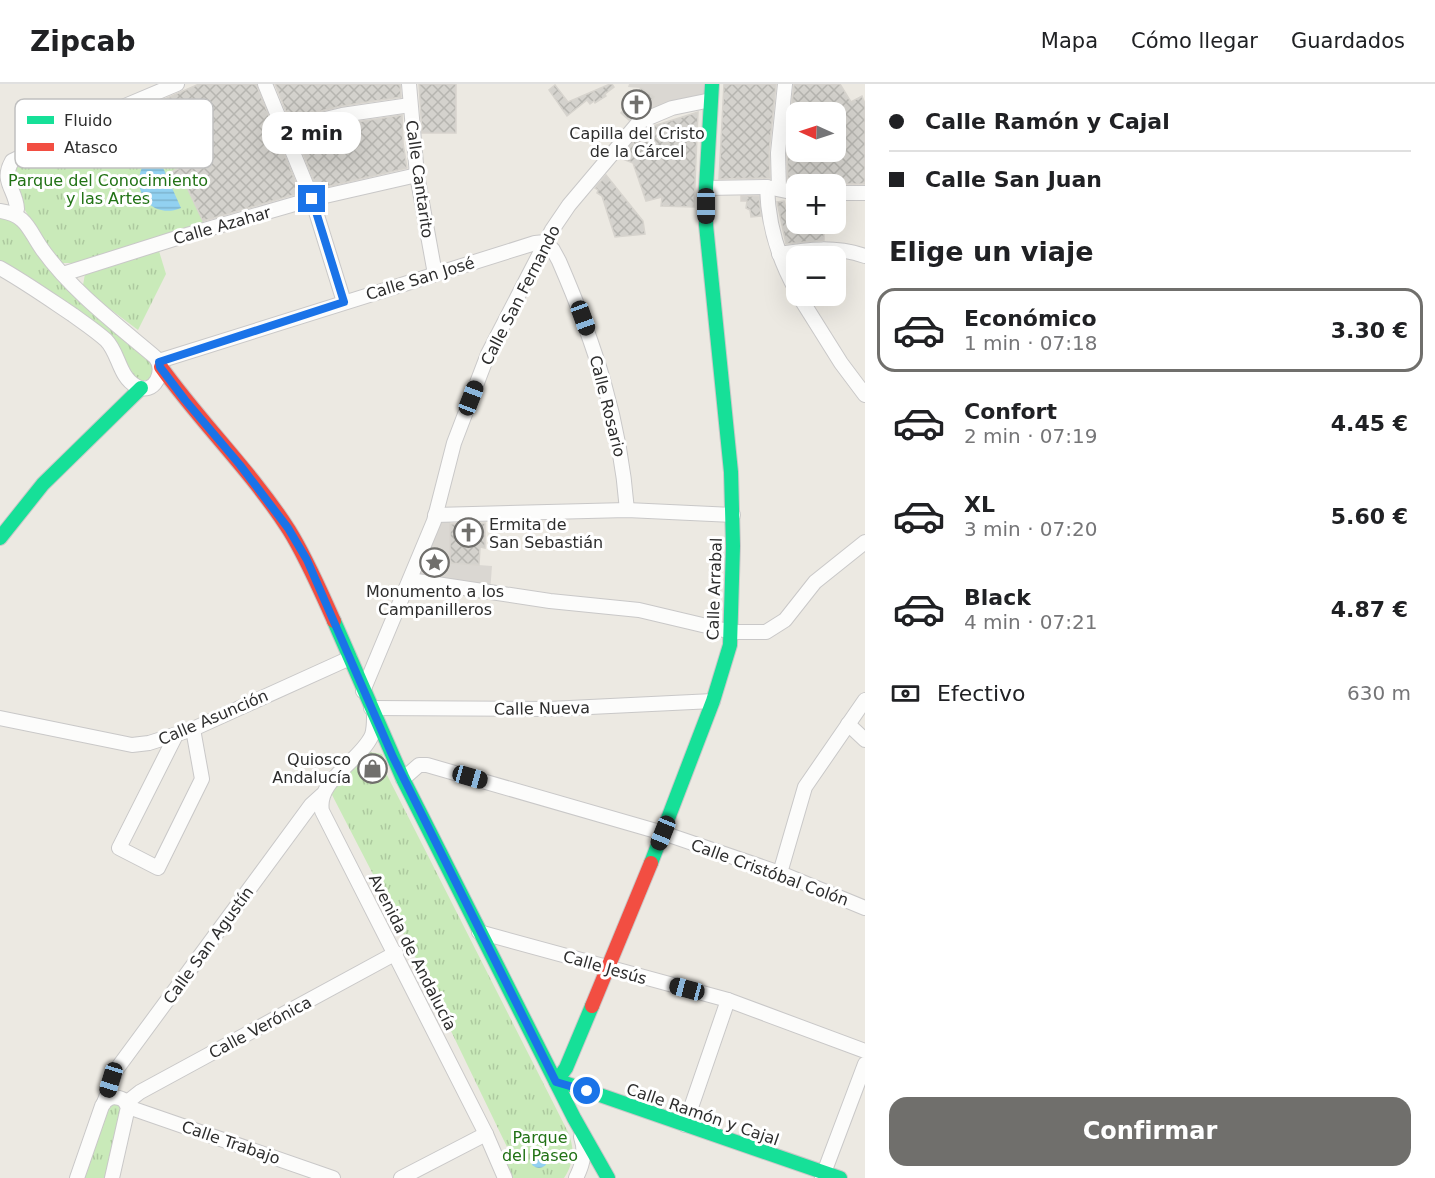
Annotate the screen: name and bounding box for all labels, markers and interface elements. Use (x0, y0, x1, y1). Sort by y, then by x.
text: Zipcab (30, 25, 135, 58)
text: Mapa (1041, 29, 1098, 53)
text: Cómo llegar (1131, 29, 1258, 53)
text: Guardados (1291, 29, 1405, 53)
church icon: Capilla del Cristo de la Cárcel (621, 89, 653, 121)
legend (15, 99, 213, 168)
north arrow (786, 102, 846, 162)
map controls (786, 102, 846, 306)
text: Calle Ramón y Cajal (925, 109, 1170, 134)
text: Fluido (64, 111, 112, 130)
callout: 2 min (262, 112, 362, 154)
street label: Calle Cantarito (402, 119, 437, 239)
text: 2 min (280, 121, 343, 145)
place label: Capilla del Cristo de la Cárcel (569, 124, 705, 161)
text: Atasco (64, 138, 118, 157)
text: Calle San Juan (925, 167, 1102, 192)
park label: Parque del Conocimiento y las Artes (8, 171, 208, 208)
button: + (786, 174, 846, 234)
route end (298, 185, 325, 212)
car (697, 188, 715, 224)
street label: Calle Azahar (171, 202, 273, 248)
street label: Calle San Fernando (477, 222, 564, 368)
text: Elige un viaje (889, 236, 1093, 267)
button: − (786, 246, 846, 306)
street label: Calle San José (363, 253, 477, 304)
car (568, 298, 598, 338)
icon: car (892, 303, 946, 357)
text: Económico (964, 306, 1097, 331)
text: 3.30 € (1331, 318, 1408, 343)
text: 1 min · 07:18 (964, 331, 1098, 355)
street label: Calle Rosario (586, 353, 629, 459)
car (456, 378, 486, 418)
icon: car (892, 396, 946, 450)
text: Confort (964, 399, 1057, 424)
text: 4.45 € (1331, 411, 1408, 436)
text: 2 min · 07:19 (964, 424, 1098, 448)
icon: car (892, 489, 946, 543)
text: XL (964, 492, 995, 517)
text: 5.60 € (1331, 504, 1408, 529)
place label: Ermita de San Sebastián (489, 515, 603, 552)
church icon: Ermita de San Sebastián (452, 517, 484, 549)
text: 3 min · 07:20 (964, 517, 1098, 541)
street label: Calle Arrabal (703, 537, 726, 641)
place icon: Monumento a los Campanilleros (419, 547, 451, 579)
place label: Monumento a los Campanilleros (366, 582, 504, 619)
icon: car (892, 582, 946, 636)
text: Black (964, 585, 1031, 610)
text: 4.87 € (1331, 597, 1408, 622)
text: 4 min · 07:21 (964, 610, 1098, 634)
icon: cash (889, 677, 922, 710)
text: Efectivo (937, 681, 1026, 706)
text: 630 m (1347, 681, 1411, 705)
street label: Calle Asunción (155, 686, 271, 749)
street label: Calle Nueva (494, 698, 590, 719)
place label: Quiosco Andalucía (272, 750, 351, 787)
shop icon: Quiosco Andalucía (356, 752, 388, 784)
car (450, 763, 490, 791)
car (648, 813, 678, 853)
street label: Calle Cristóbal Colón (688, 835, 851, 910)
street label: Avenida de Andalucía (365, 871, 460, 1033)
street label: Calle San Agustín (159, 883, 257, 1008)
street label: Calle Jesús (561, 946, 649, 988)
car (667, 976, 707, 1002)
street label: Calle Verónica (206, 992, 315, 1062)
car (97, 1060, 125, 1100)
route start (573, 1077, 600, 1104)
street label: Calle Ramón y Cajal (624, 1079, 782, 1150)
button: Confirmar (889, 1097, 1411, 1166)
street label: Calle Trabajo (179, 1117, 283, 1168)
park label: Parque del Paseo (502, 1128, 578, 1165)

